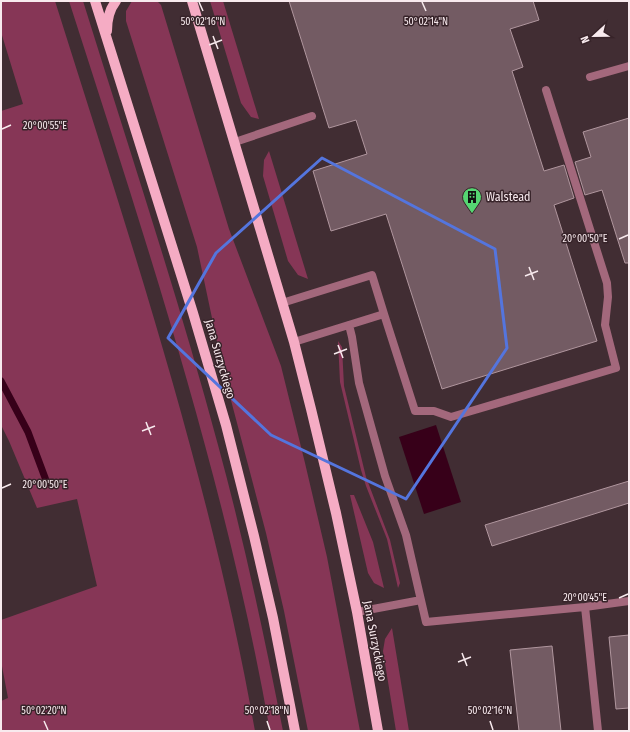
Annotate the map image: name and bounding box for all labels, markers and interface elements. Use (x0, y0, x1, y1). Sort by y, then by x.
text: 50°02'16"N (181, 16, 225, 28)
text: 50°02'14"N (404, 16, 448, 28)
north arrow (574, 16, 614, 56)
text: N (578, 34, 592, 45)
text: 20°00'55"E (23, 120, 67, 132)
building icon: Walstead (461, 186, 483, 214)
place label: Walstead (486, 190, 531, 204)
text: 20°00'50"E (563, 233, 608, 245)
street label: Jana Surzyckiego (202, 318, 238, 400)
text: 20°00'50"E (23, 479, 68, 491)
text: 20°00'45"E (563, 592, 607, 604)
street label: Jana Surzyckiego (360, 599, 390, 683)
text: 50°02'20"N (21, 705, 67, 717)
text: 50°02'18"N (245, 705, 289, 717)
text: 50°02'16"N (468, 705, 512, 717)

